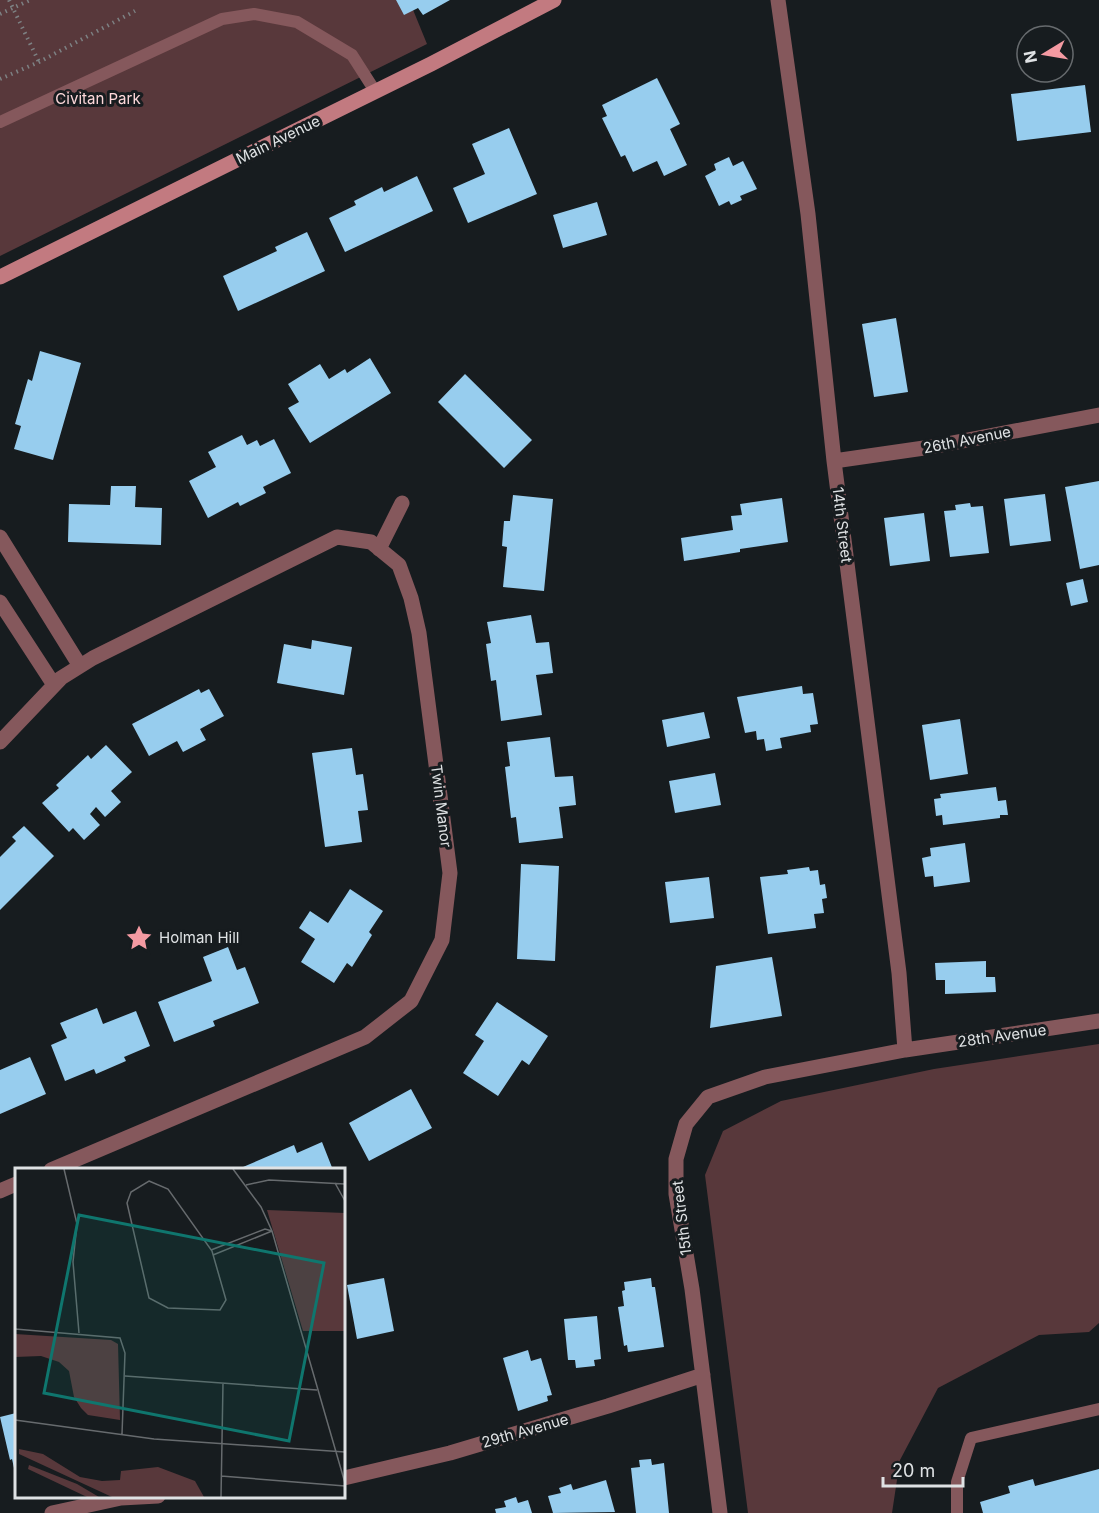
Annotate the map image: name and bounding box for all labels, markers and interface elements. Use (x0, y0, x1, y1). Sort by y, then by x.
north arrow (1015, 24, 1075, 84)
text: N (1019, 49, 1041, 65)
park label: Civitan Park (55, 89, 141, 108)
street label: Main Avenue (233, 111, 323, 168)
street label: 26th Avenue (921, 422, 1012, 457)
street label: 14th Street (828, 486, 857, 564)
street label: Twin Manor (427, 763, 456, 849)
place icon: Holman Hill (124, 923, 154, 953)
place label: Holman Hill (159, 928, 239, 947)
street label: 28th Avenue (956, 1020, 1047, 1051)
inset map (15, 1168, 345, 1498)
street label: 15th Street (667, 1179, 696, 1257)
street label: 29th Avenue (479, 1409, 570, 1452)
scale bar (883, 1450, 962, 1488)
text: 20 m (892, 1460, 935, 1481)

